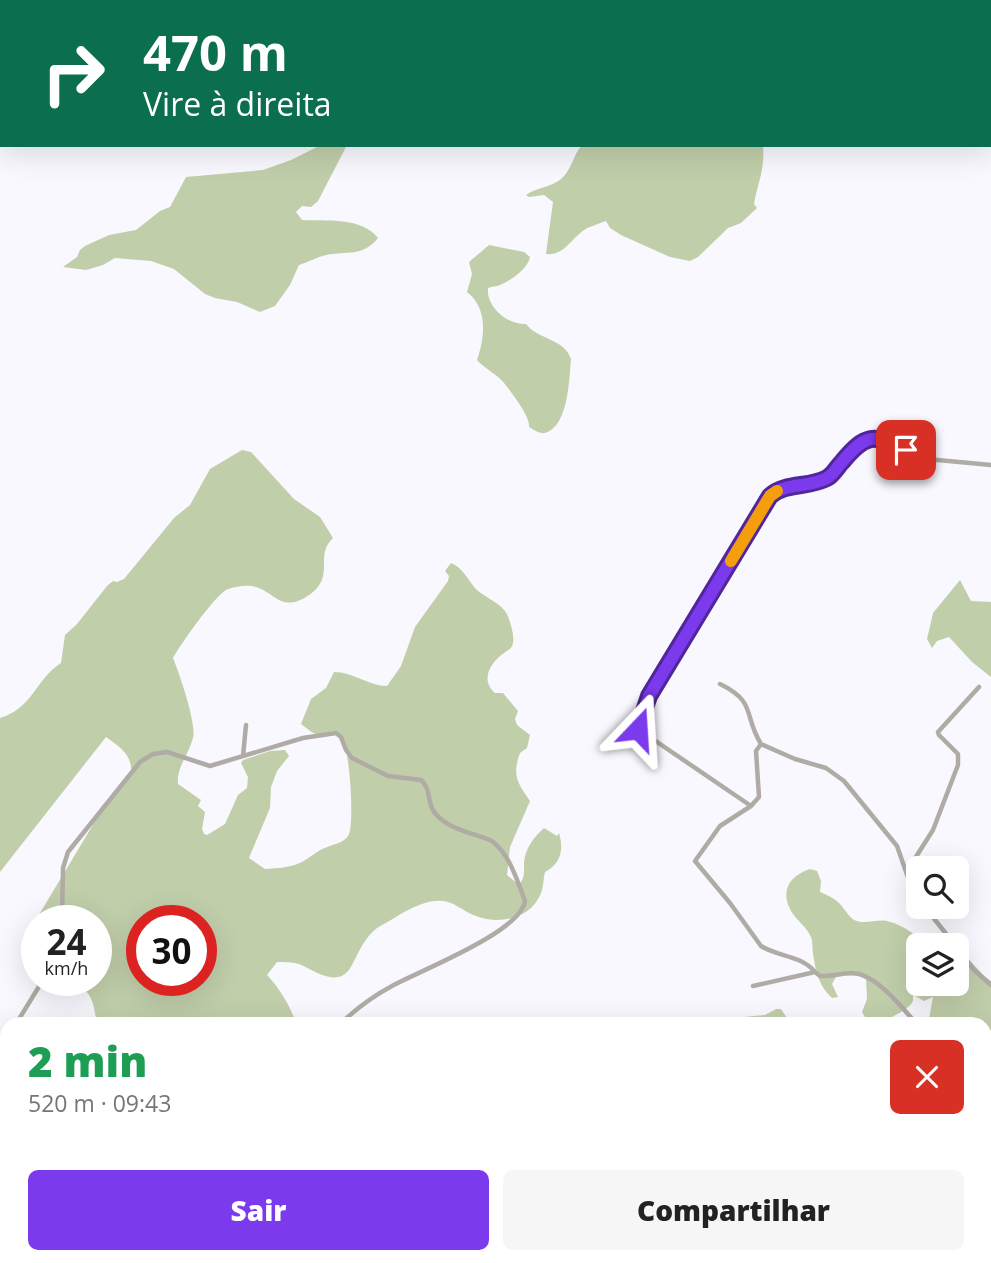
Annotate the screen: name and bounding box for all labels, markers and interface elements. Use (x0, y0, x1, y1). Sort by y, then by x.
text: 470 m (143, 19, 288, 85)
icon: right (28, 28, 119, 119)
text: Vire à direita (143, 82, 332, 125)
pin (876, 420, 936, 480)
icon: arrive (887, 431, 925, 469)
position arrow (601, 692, 675, 766)
map controls (906, 856, 969, 996)
button: search (906, 856, 969, 919)
speed limit sign: 30 (126, 905, 217, 996)
text: 24 (46, 918, 87, 965)
button: layers (906, 933, 969, 996)
text: km/h (45, 956, 88, 980)
text: 2 min (28, 1032, 147, 1089)
button: close (890, 1040, 964, 1114)
text: 520 m · 09:43 (28, 1087, 171, 1119)
button: Sair (28, 1170, 489, 1250)
button: Compartilhar (503, 1170, 964, 1250)

